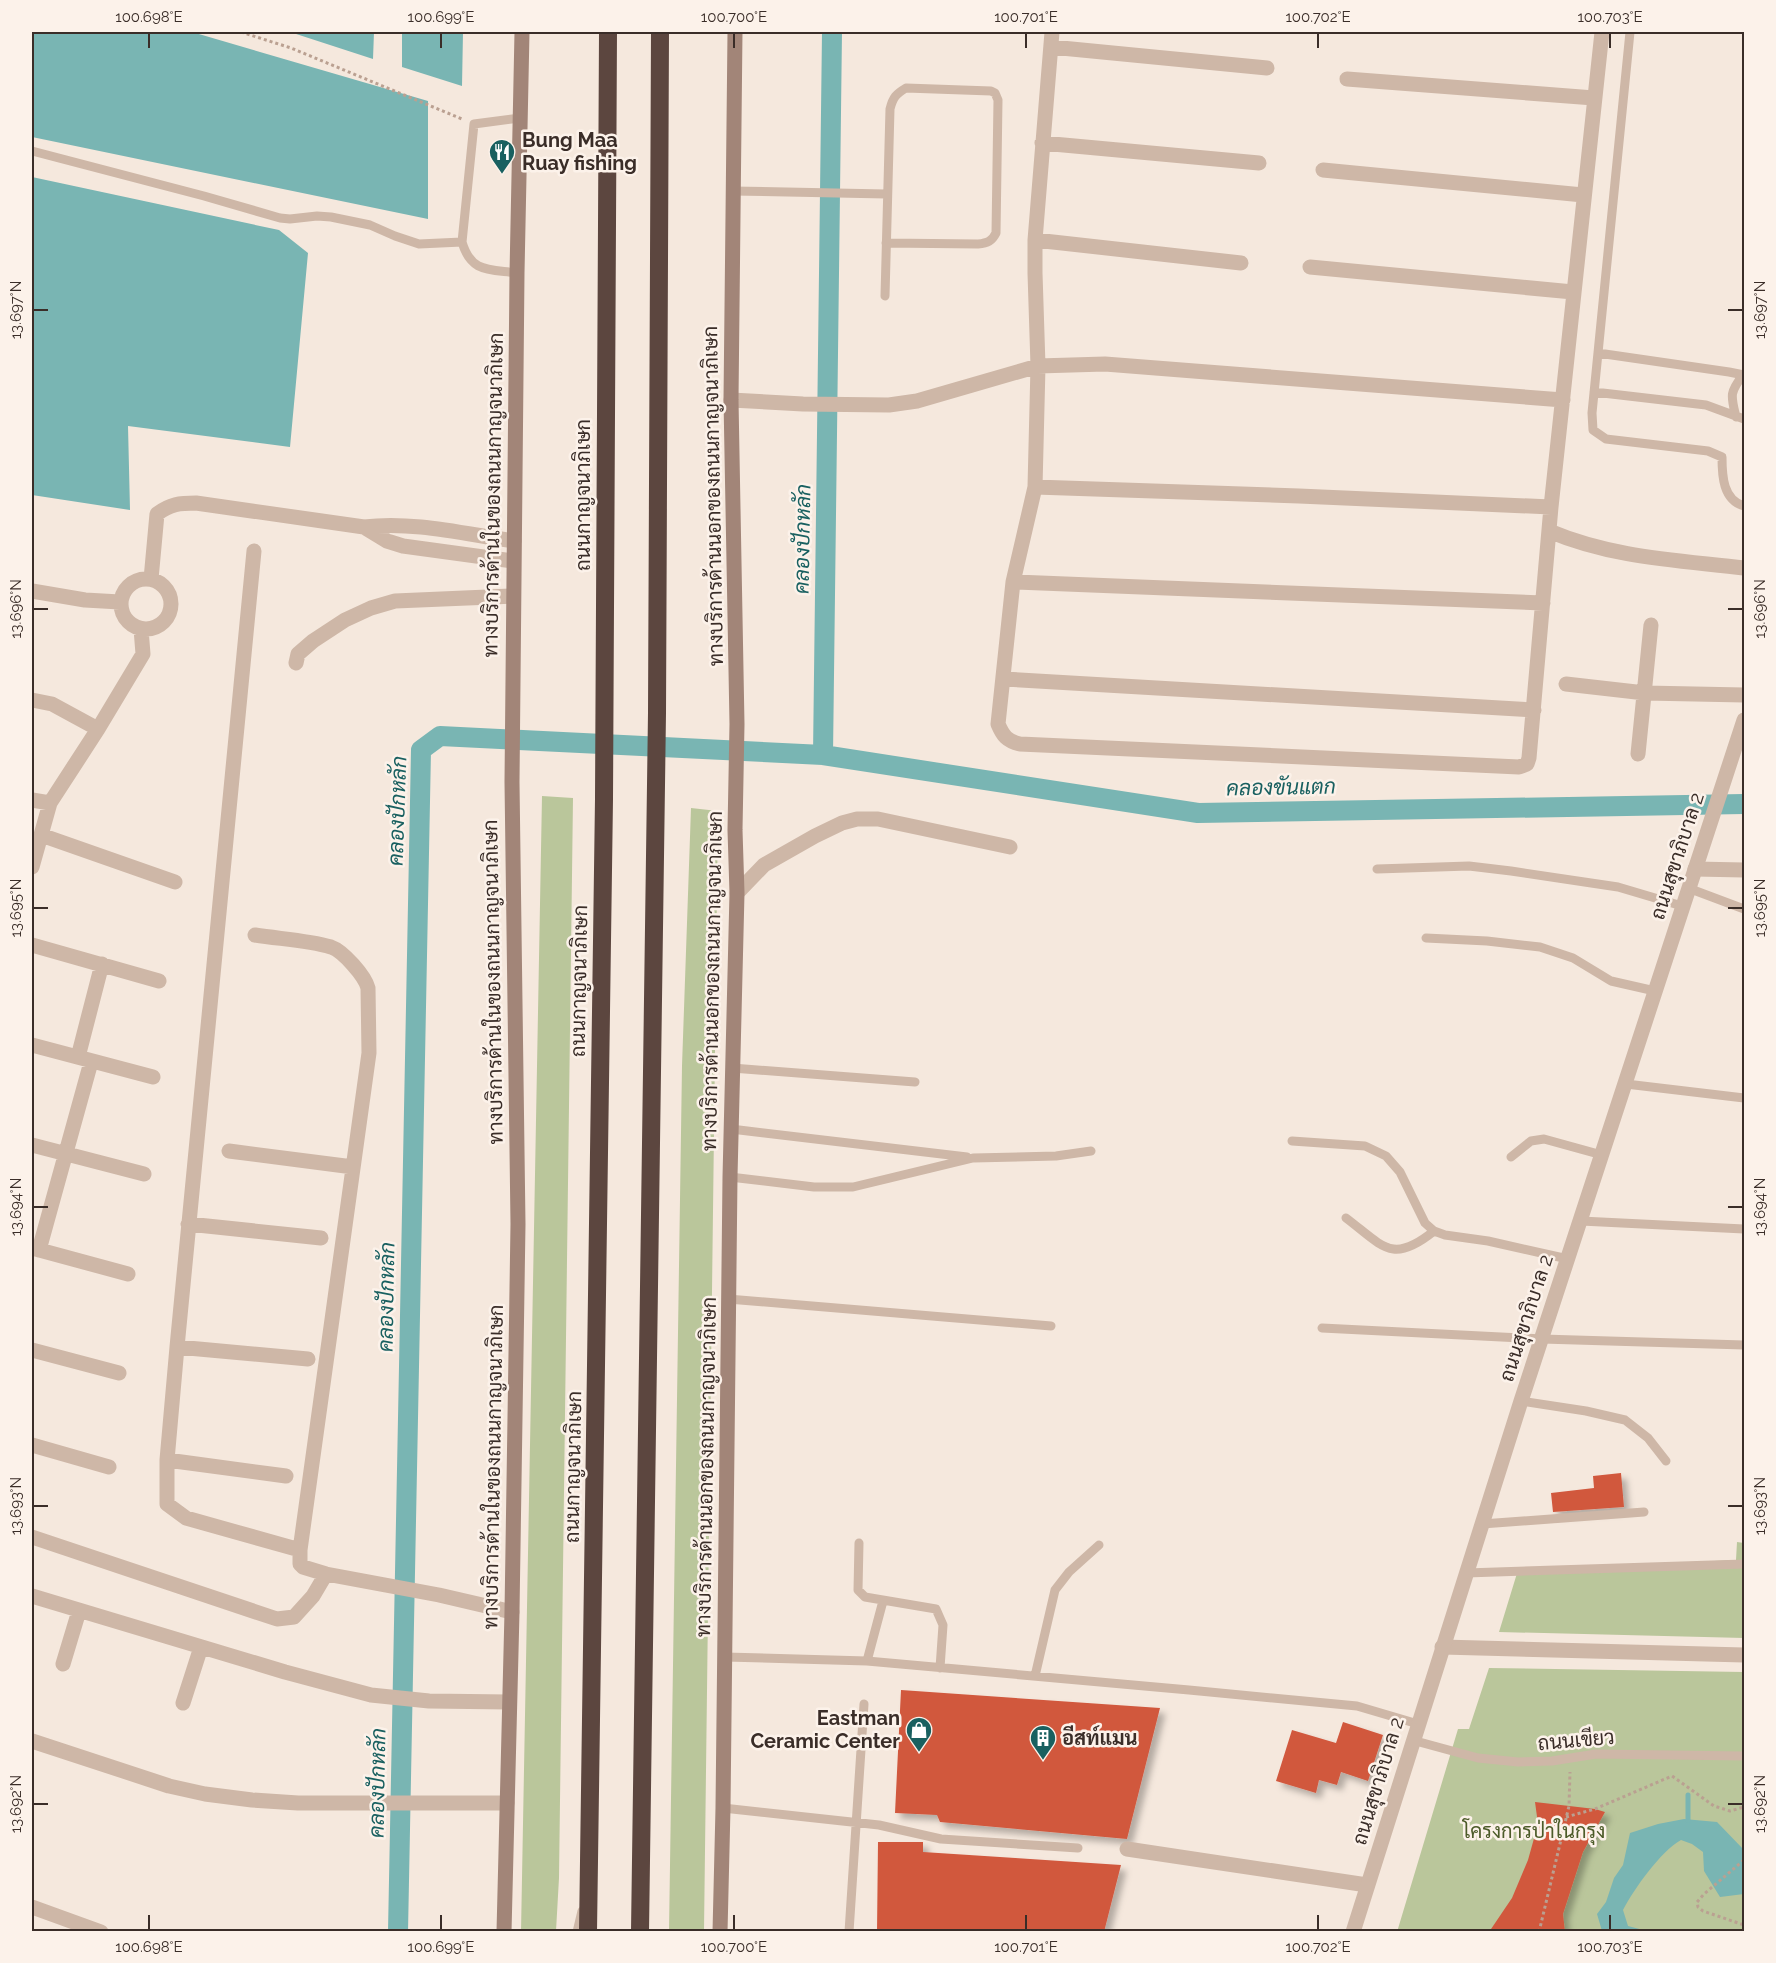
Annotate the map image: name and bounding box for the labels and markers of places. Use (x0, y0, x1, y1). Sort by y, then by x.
place label: Bung Maa Ruay fishing (522, 128, 637, 175)
restaurant icon: Bung Maa Ruay fishing (487, 137, 517, 175)
place label: Eastman Ceramic Center (750, 1706, 900, 1753)
shop icon: Eastman Ceramic Center (904, 1715, 934, 1753)
building icon: อีสท์แมน (1028, 1723, 1058, 1761)
place label: อีสท์แมน (1062, 1725, 1138, 1750)

